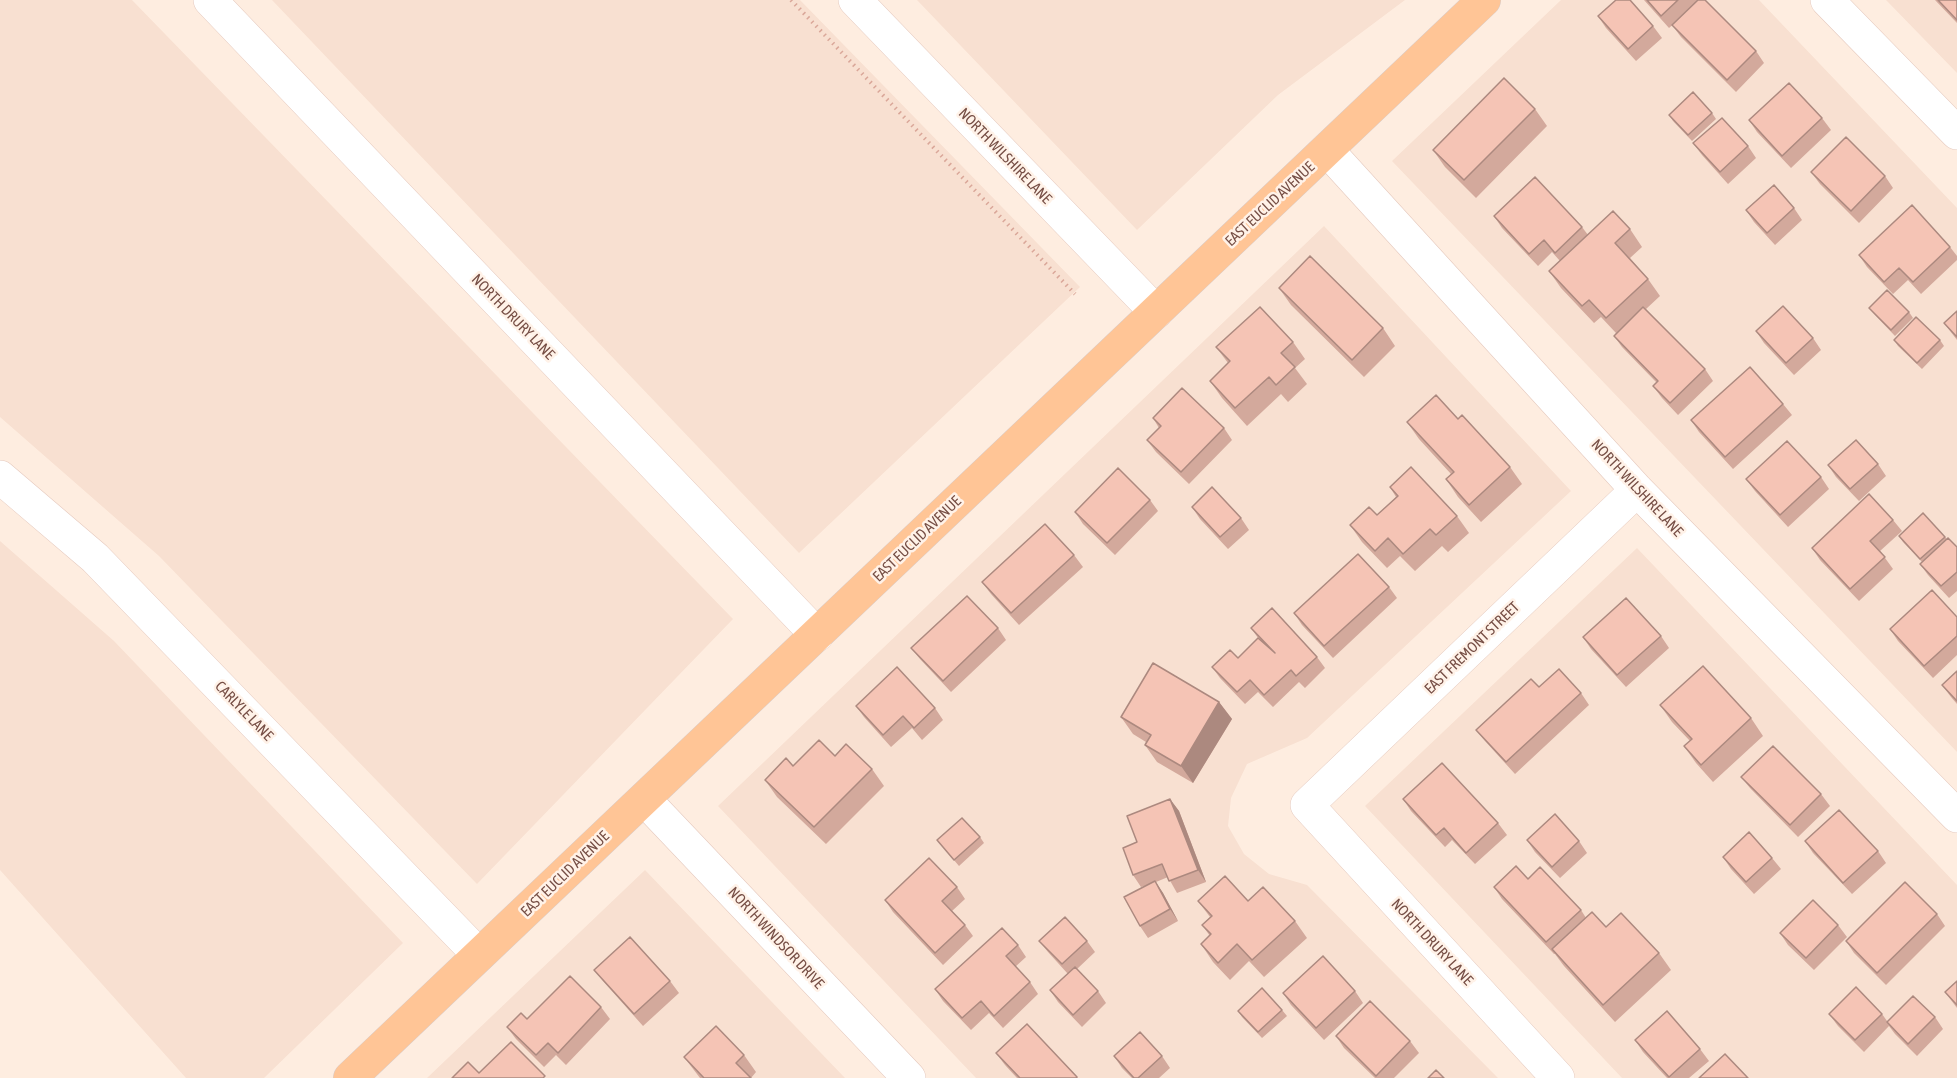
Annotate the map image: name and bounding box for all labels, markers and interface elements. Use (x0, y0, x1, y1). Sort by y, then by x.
street label: NORTH WILSHIRE LANE (955, 104, 1055, 208)
street label: EAST EUCLID AVENUE (1222, 158, 1318, 250)
street label: NORTH DRURY LANE (468, 271, 558, 363)
street label: NORTH WILSHIRE LANE (1587, 436, 1687, 540)
street label: EAST EUCLID AVENUE (869, 492, 965, 586)
street label: EAST FREMONT STREET (1421, 598, 1523, 698)
street label: CARLYLE LANE (211, 678, 277, 744)
street label: EAST EUCLID AVENUE (517, 827, 613, 921)
street label: NORTH WINDSOR DRIVE (724, 883, 828, 993)
street label: NORTH DRURY LANE (1387, 895, 1477, 989)

